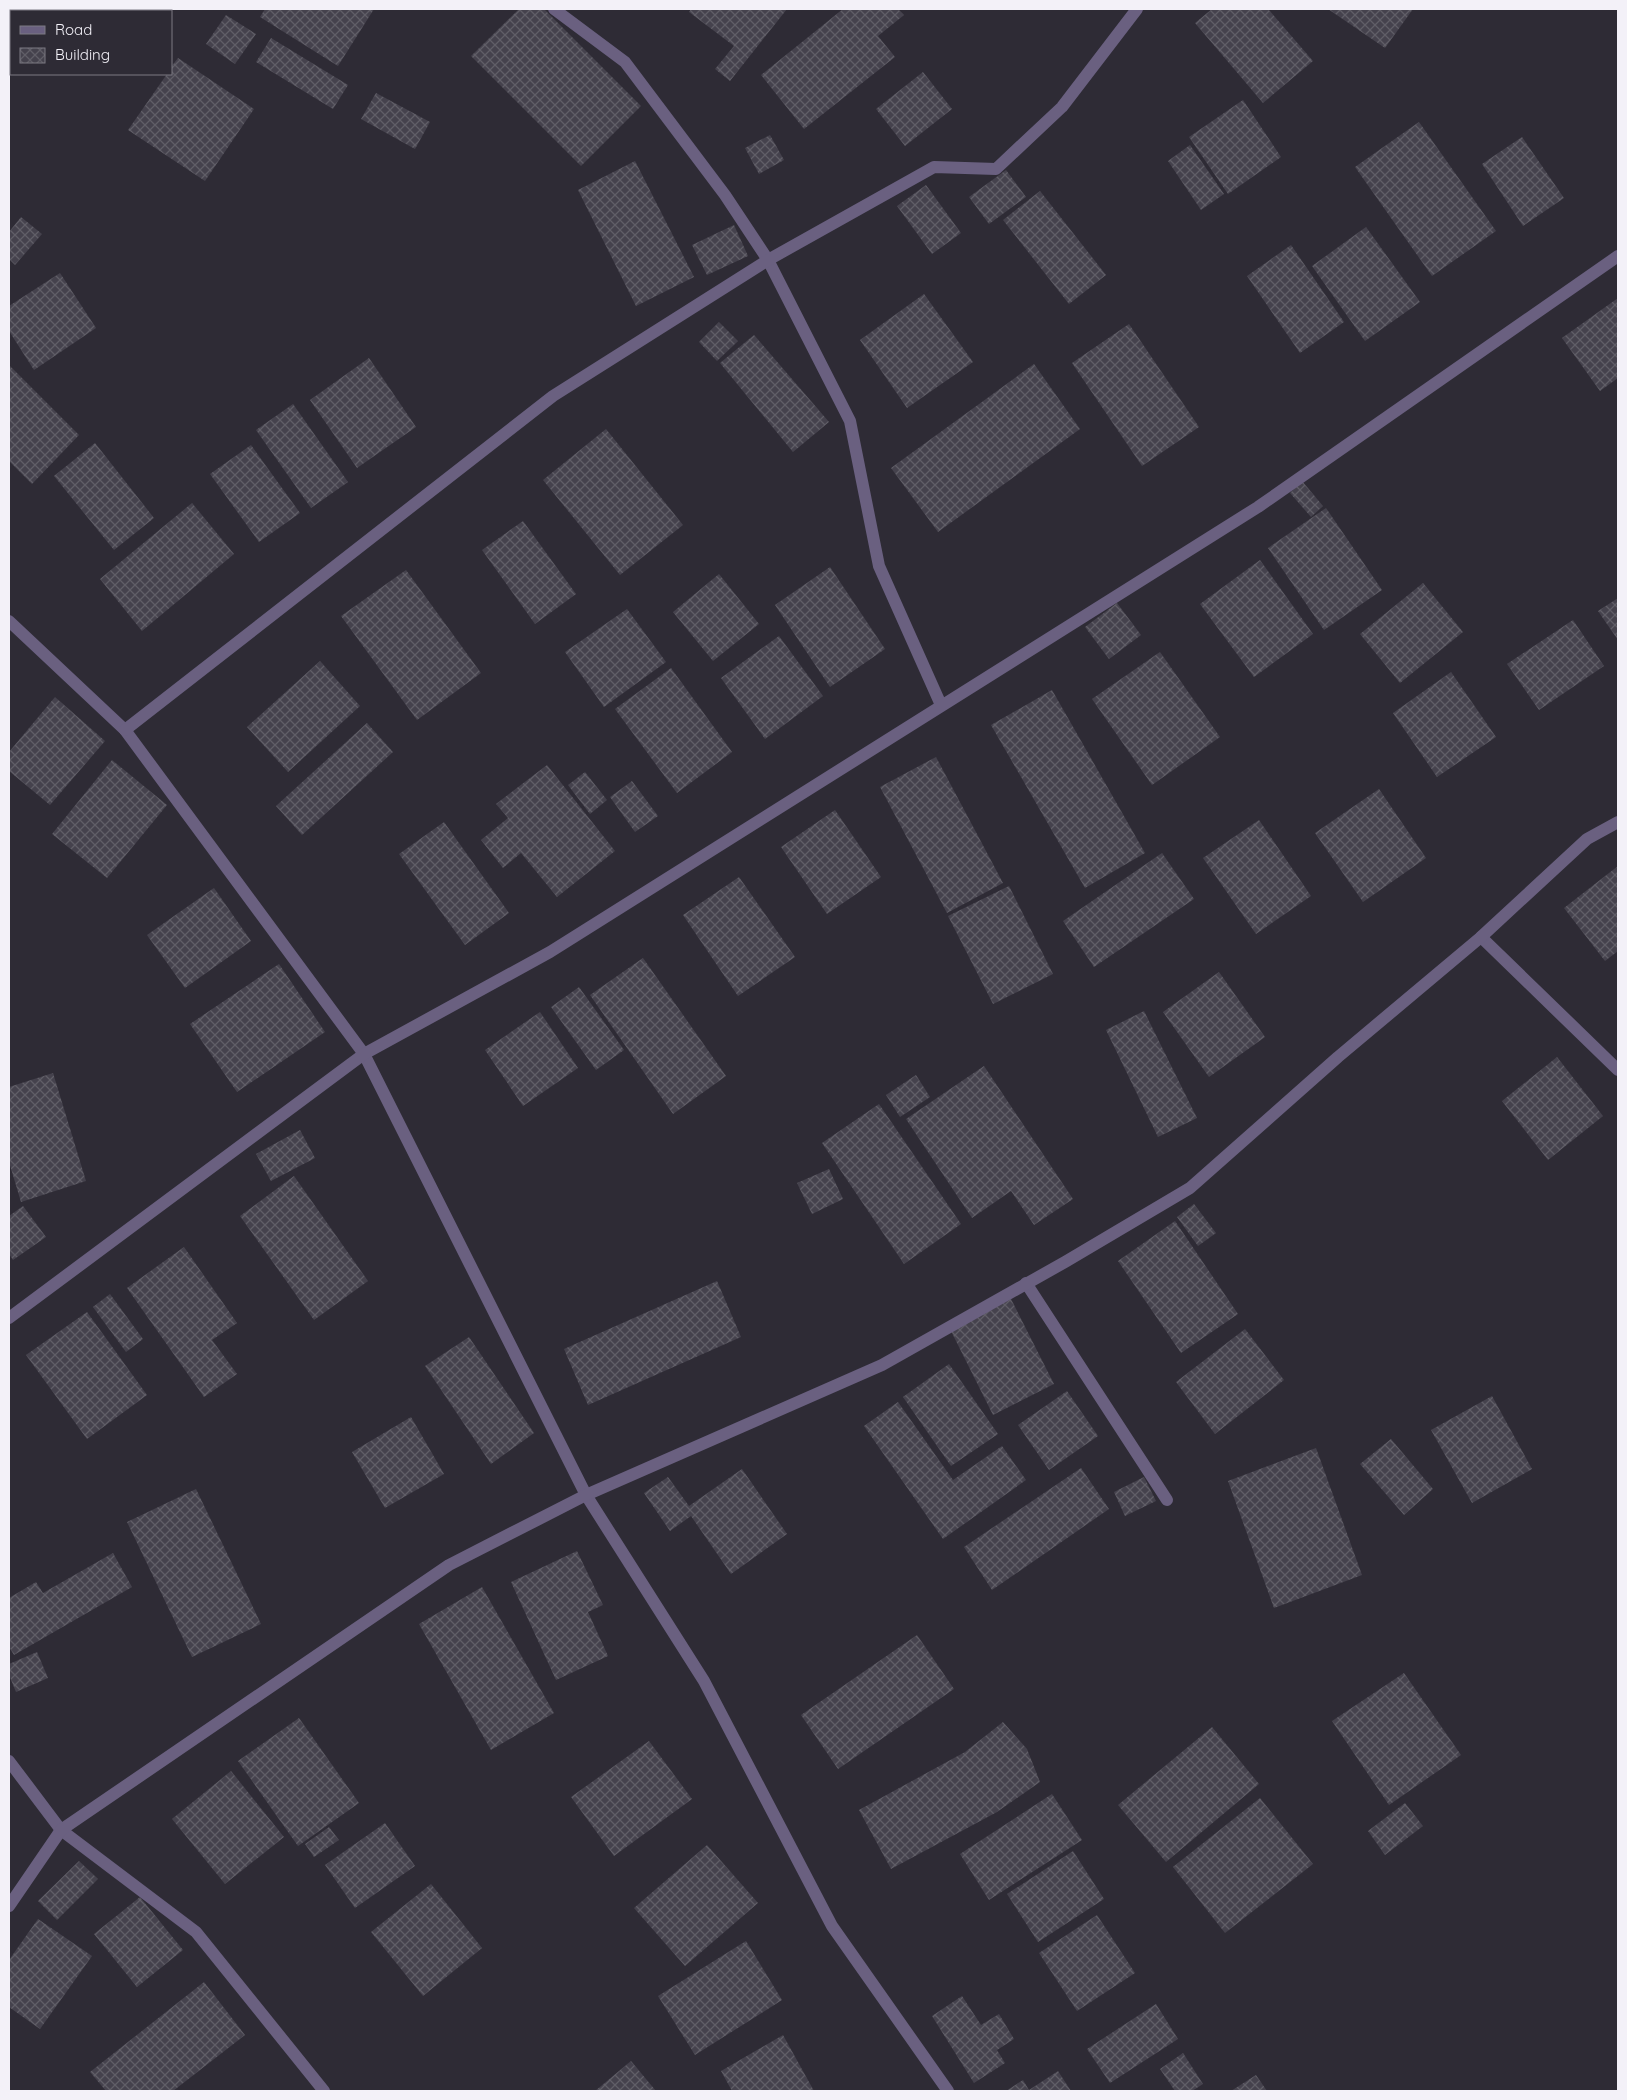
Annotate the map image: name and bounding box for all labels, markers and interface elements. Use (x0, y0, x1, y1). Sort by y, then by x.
legend (10, 10, 172, 75)
text: Road (55, 20, 92, 39)
text: Building (55, 45, 110, 64)

